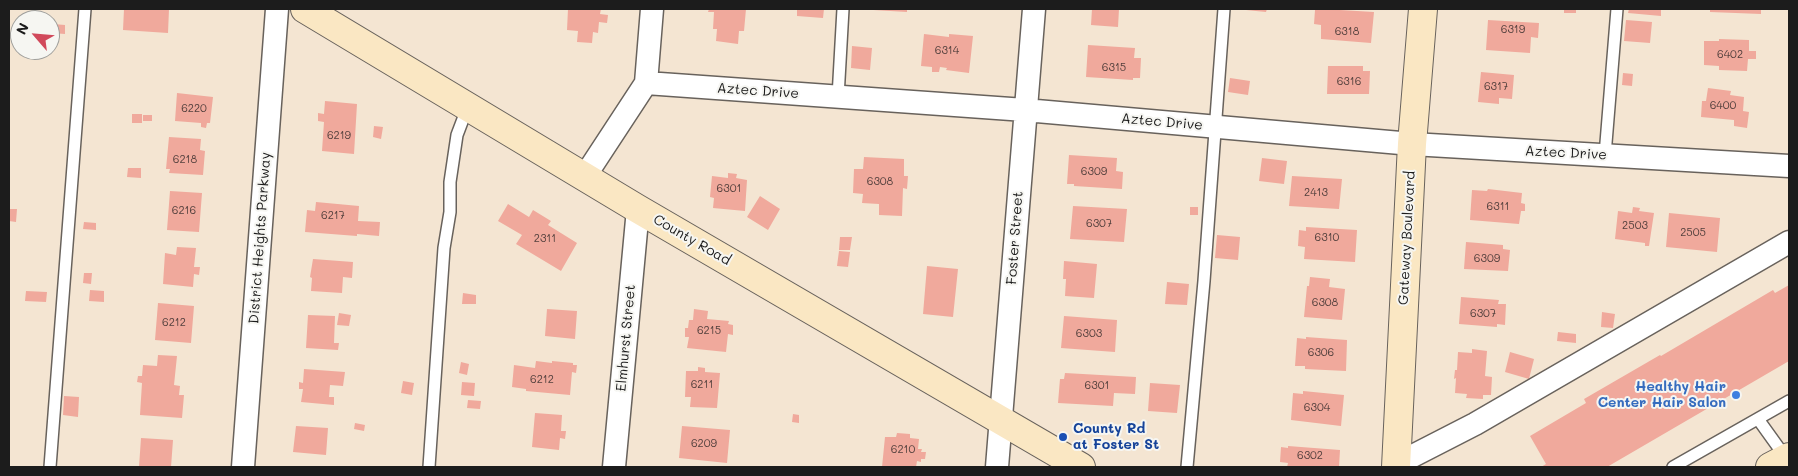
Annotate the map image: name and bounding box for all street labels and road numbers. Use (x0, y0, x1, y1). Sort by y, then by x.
street label: Aztec Drive (717, 80, 799, 102)
street label: Aztec Drive (1120, 110, 1204, 134)
street label: Aztec Drive (1525, 142, 1607, 164)
street label: District Heights Parkway (246, 152, 274, 324)
street label: Gateway Boulevard (1395, 171, 1419, 305)
street label: Foster Street (1003, 191, 1027, 285)
street label: County Road (650, 211, 734, 269)
street label: Elmhurst Street (613, 284, 639, 392)

